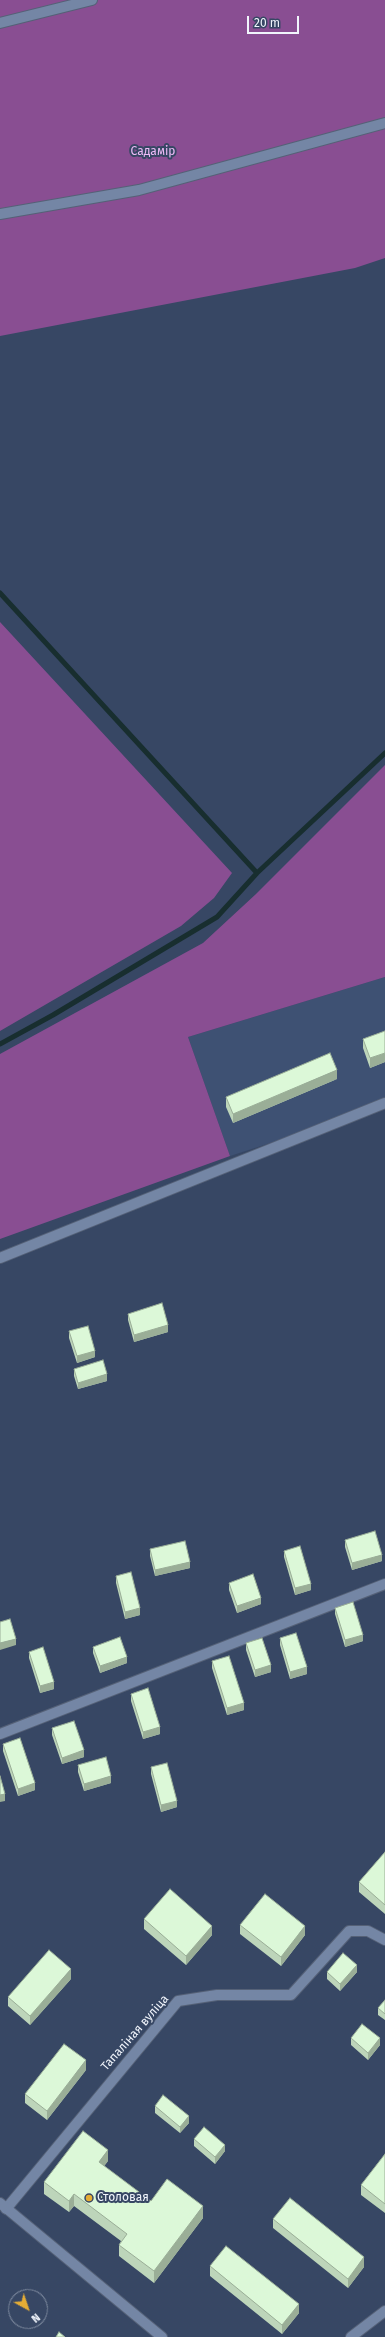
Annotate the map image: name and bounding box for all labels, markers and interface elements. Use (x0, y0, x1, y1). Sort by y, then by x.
scale bar (249, 8, 301, 34)
text: 20 m (254, 16, 280, 30)
park label: Садамір (131, 145, 175, 159)
street label: Тапаліная вуліца (98, 1992, 172, 2074)
place label: Столовая (97, 2191, 149, 2205)
marker: Столовая (84, 2193, 94, 2203)
north arrow (8, 2289, 48, 2329)
text: N (28, 2310, 42, 2325)

